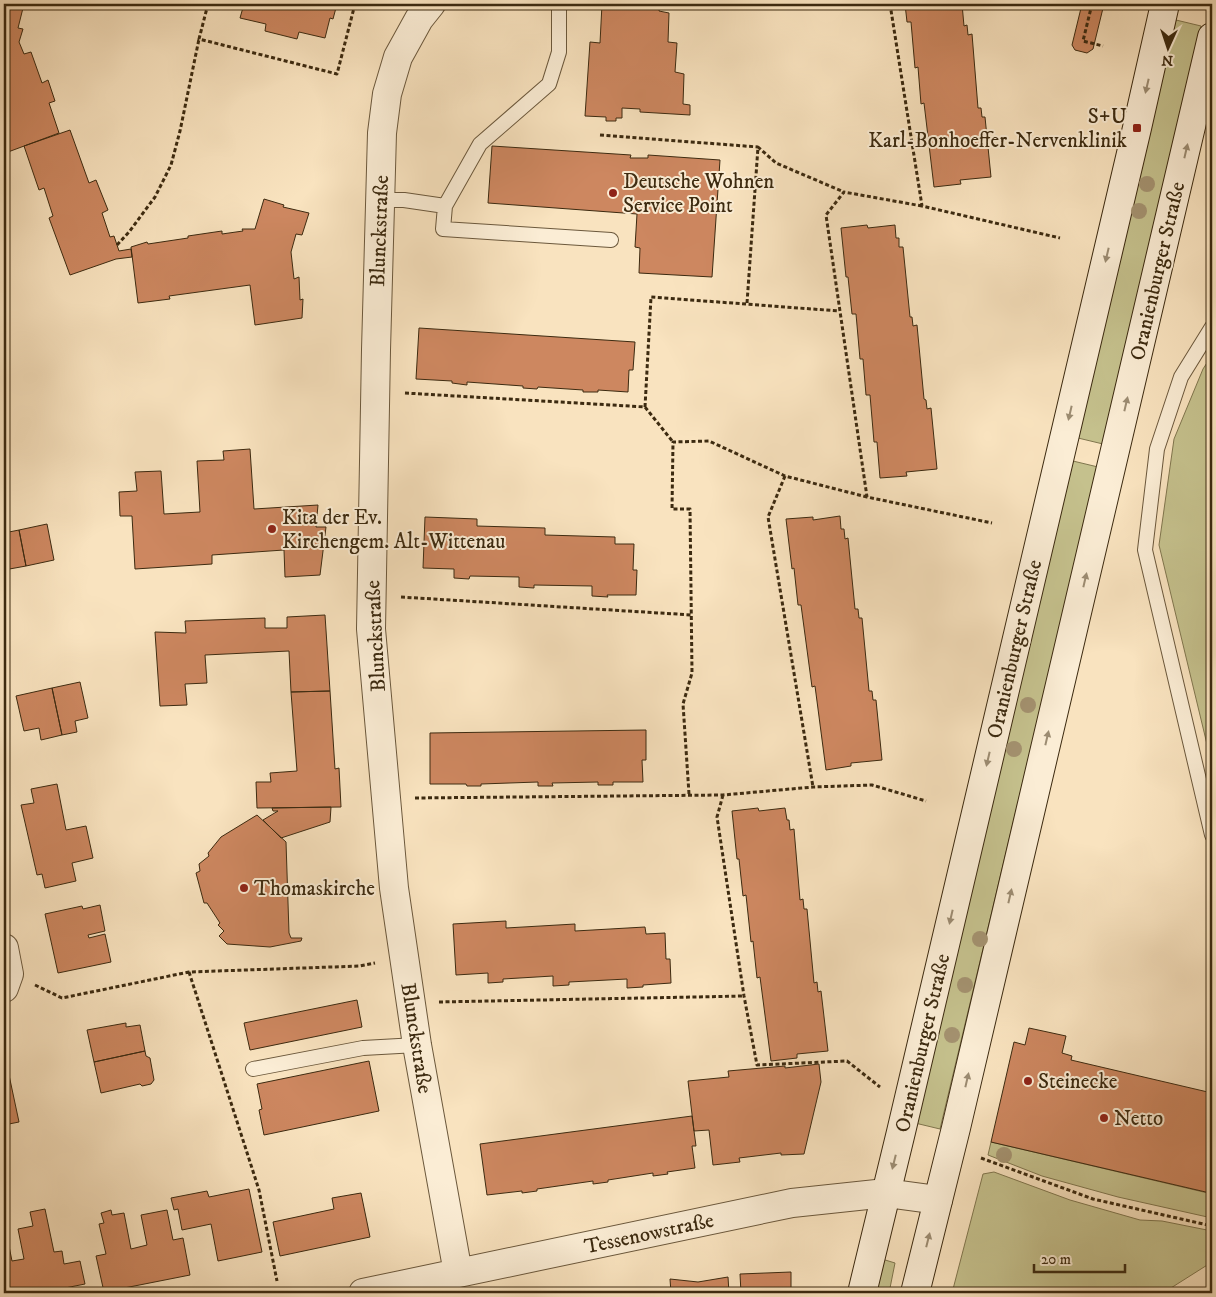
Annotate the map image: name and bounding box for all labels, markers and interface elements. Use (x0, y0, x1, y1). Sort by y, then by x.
north arrow (1144, 22, 1194, 72)
text: N (1161, 51, 1174, 69)
one-way arrow (1142, 78, 1150, 94)
place label: S+U Karl-Bonhoeffer-Nervenklinik (868, 104, 1128, 154)
marker: S+U Karl-Bonhoeffer-Nervenklinik (1131, 122, 1143, 134)
one-way arrow (1182, 144, 1190, 159)
place label: Deutsche Wohnen Service Point (623, 169, 774, 219)
street label: Blunckstraße (365, 174, 395, 287)
street label: Oranienburger Straße (1125, 179, 1191, 363)
marker: Deutsche Wohnen Service Point (607, 187, 619, 199)
one-way arrow (1103, 247, 1111, 262)
one-way arrow (1122, 397, 1130, 412)
one-way arrow (1066, 406, 1074, 421)
place label: Kita der Ev. Kirchengem. Alt-Wittenau (282, 505, 505, 555)
marker: Kita der Ev. Kirchengem. Alt-Wittenau (266, 523, 278, 535)
street label: Oranienburger Straße (982, 557, 1048, 741)
one-way arrow (1081, 572, 1089, 587)
street label: Blunckstraße (360, 579, 392, 692)
one-way arrow (1043, 730, 1051, 745)
one-way arrow (984, 751, 992, 766)
place label: Thomaskirche (254, 876, 375, 902)
marker: Thomaskirche (238, 882, 250, 894)
one-way arrow (1006, 888, 1014, 903)
one-way arrow (947, 909, 955, 924)
street label: Oranienburger Straße (890, 951, 956, 1135)
street label: Blunckstraße (394, 981, 438, 1096)
place label: Steinecke (1038, 1069, 1118, 1095)
one-way arrow (963, 1073, 971, 1088)
marker: Steinecke (1022, 1075, 1034, 1087)
place label: Netto (1114, 1106, 1163, 1132)
marker: Netto (1098, 1112, 1110, 1124)
one-way arrow (889, 1155, 897, 1170)
street label: Tessenowstraße (582, 1208, 717, 1260)
one-way arrow (924, 1233, 932, 1248)
scale bar (1034, 1242, 1125, 1274)
text: 20 m (1041, 1250, 1071, 1269)

